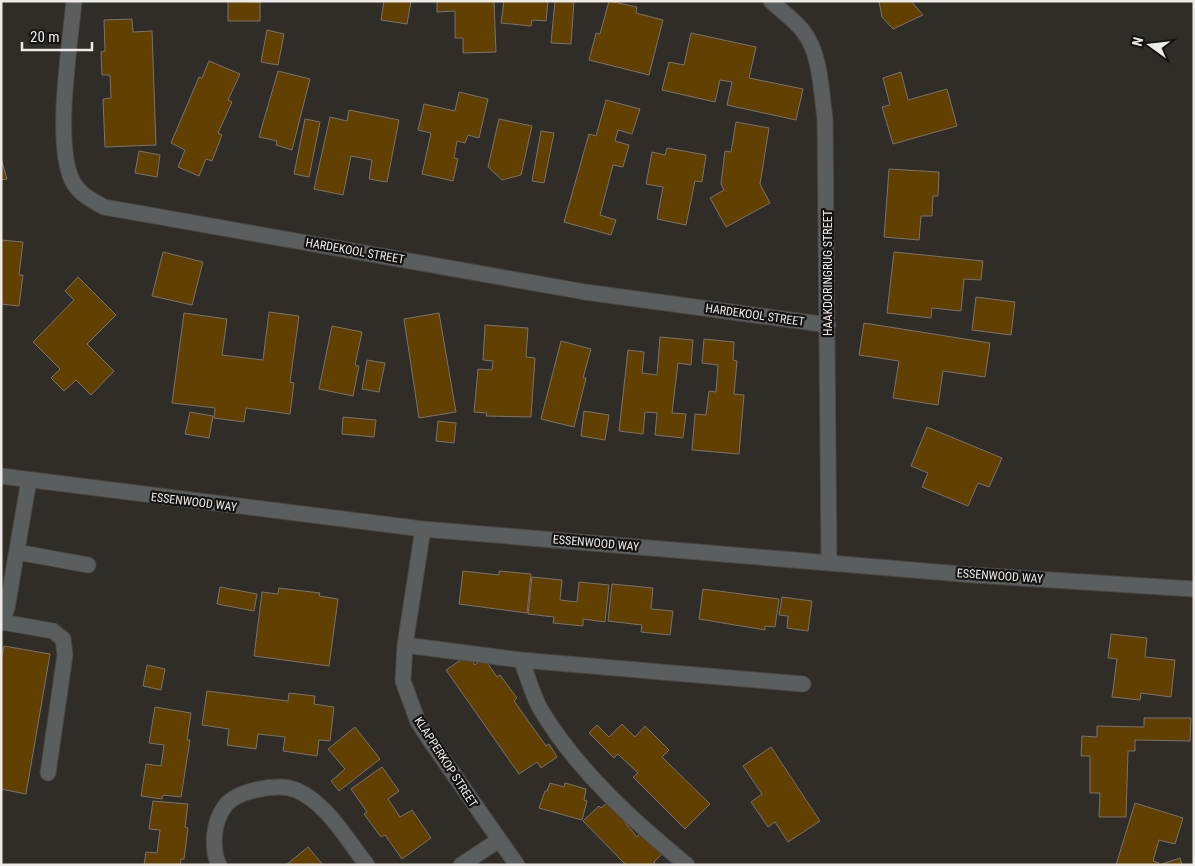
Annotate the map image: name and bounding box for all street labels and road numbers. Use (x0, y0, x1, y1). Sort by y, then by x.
street label: HAAKDORINGRUG STREET (821, 210, 835, 336)
street label: HARDEKOOL STREET (305, 235, 405, 267)
street label: HARDEKOOL STREET (704, 301, 806, 329)
street label: ESSENWOOD WAY (150, 490, 238, 514)
street label: ESSENWOOD WAY (552, 532, 640, 554)
street label: ESSENWOOD WAY (956, 566, 1044, 586)
street label: KLAPPERKOP STREET (412, 714, 480, 810)

